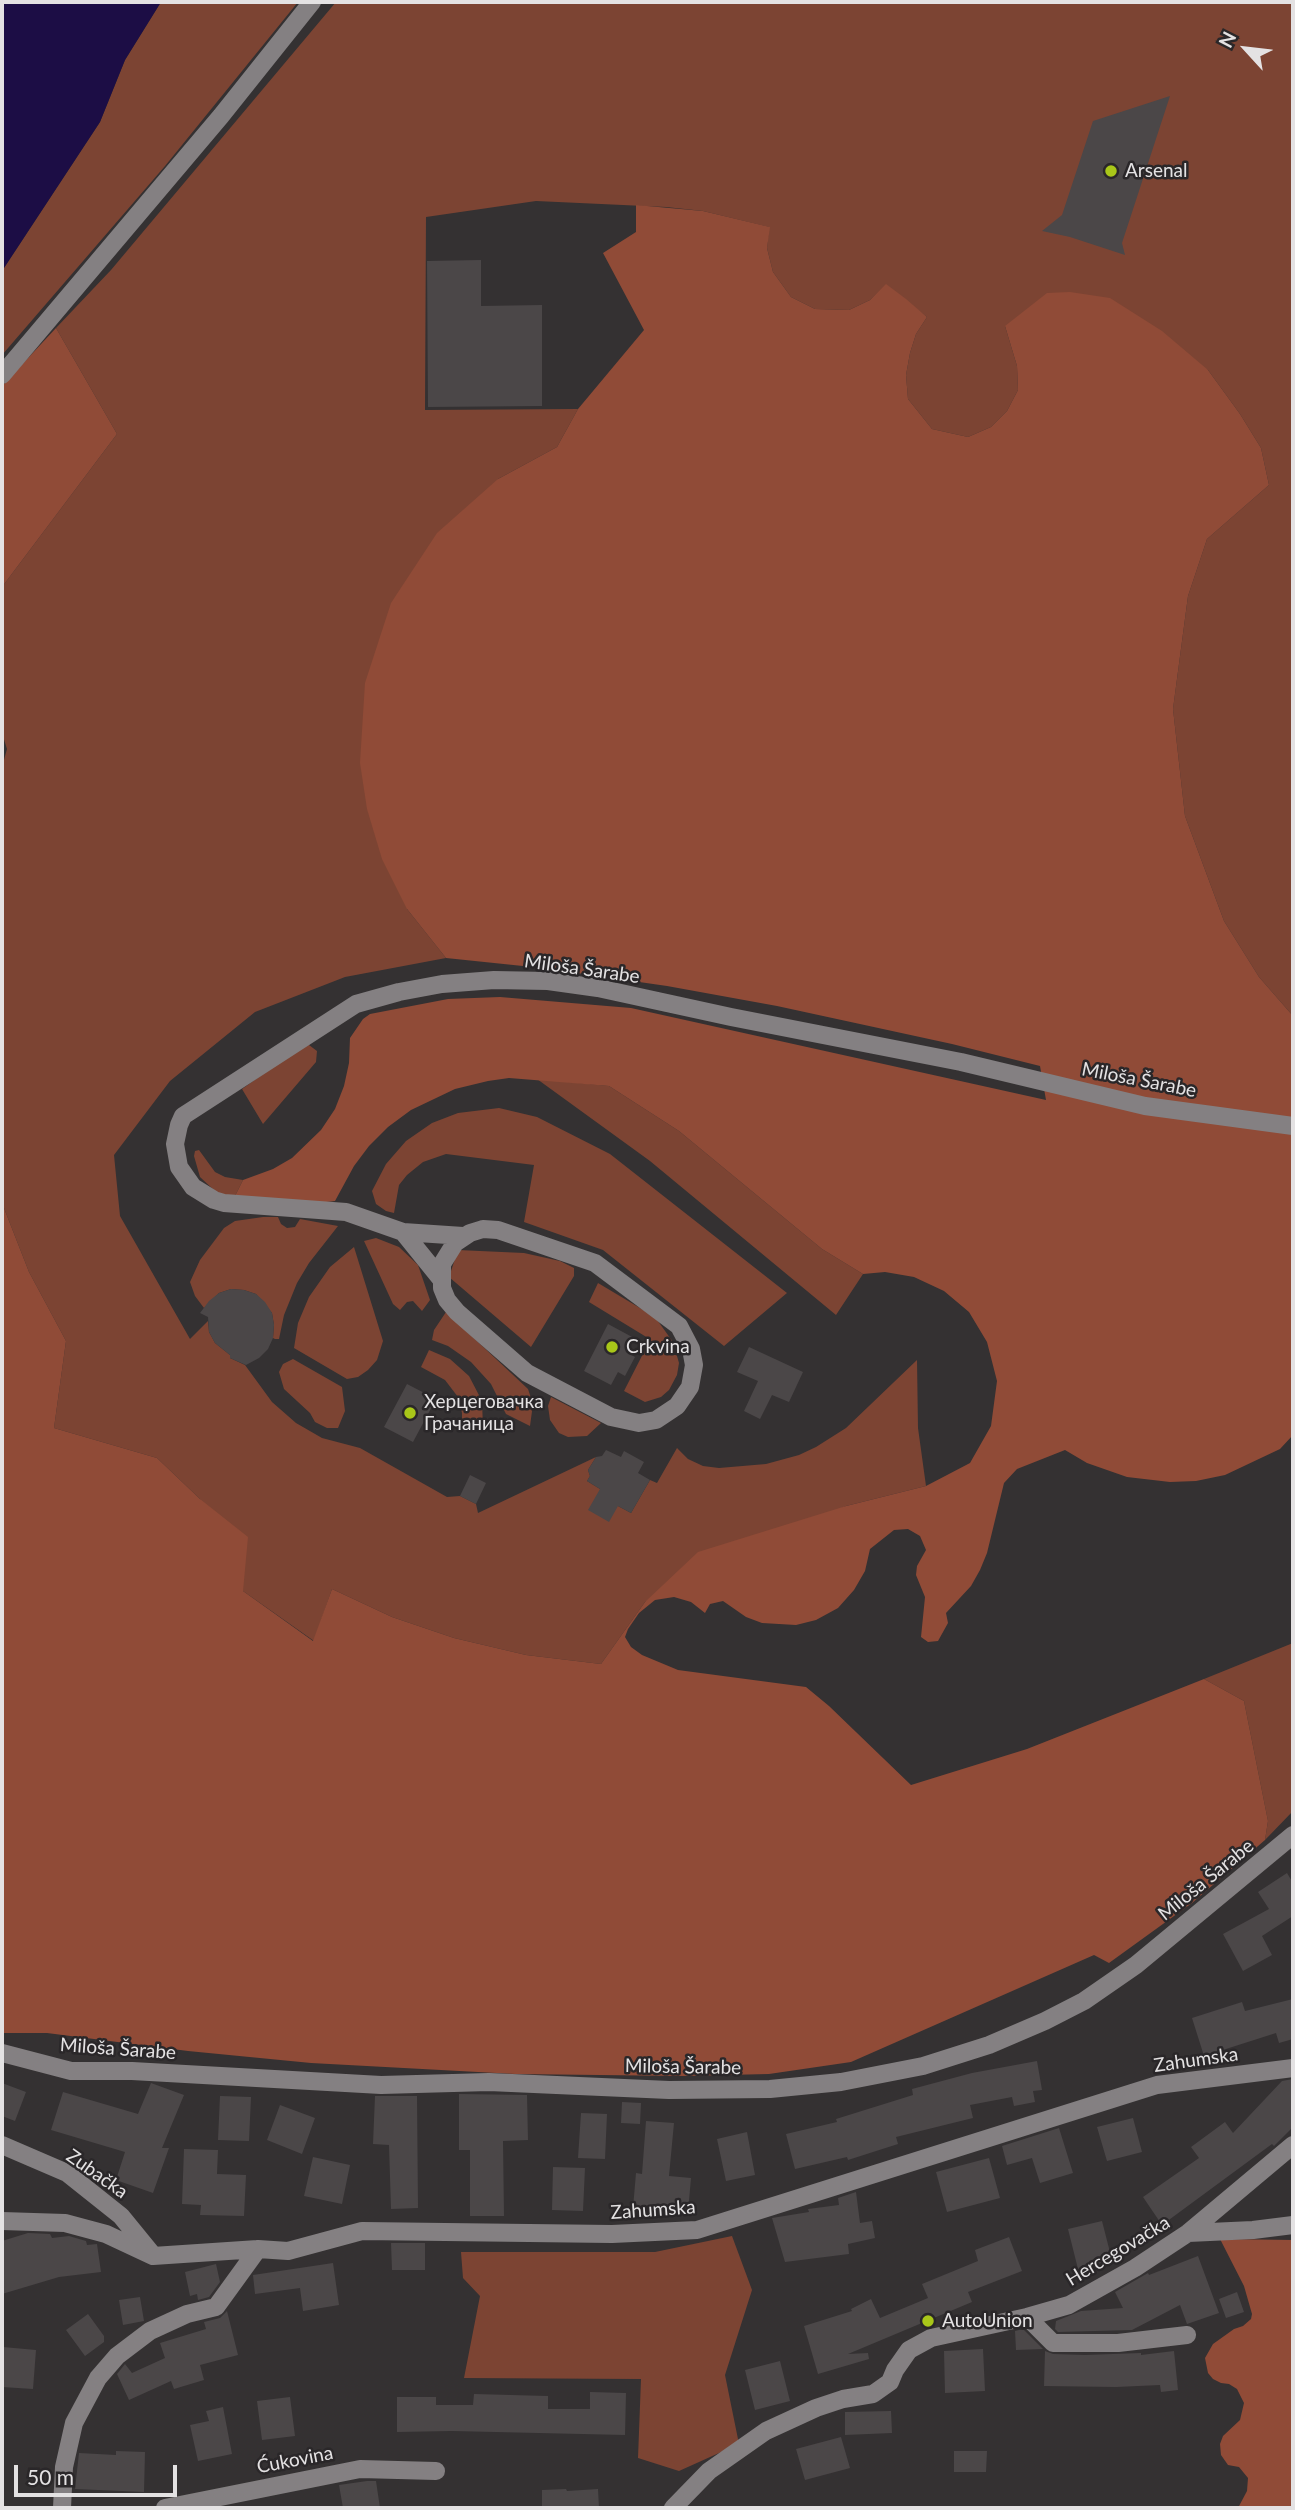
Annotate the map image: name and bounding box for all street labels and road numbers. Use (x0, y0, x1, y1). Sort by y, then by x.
street label: Miloša Šarabe (523, 950, 641, 988)
street label: Miloša Šarabe (1080, 1058, 1198, 1102)
street label: Miloša Šarabe (1154, 1835, 1258, 1925)
street label: Miloša Šarabe (59, 2034, 177, 2064)
street label: Zahumska (1152, 2043, 1240, 2077)
street label: Miloša Šarabe (625, 2055, 741, 2079)
street label: Zubačka (62, 2145, 132, 2203)
street label: Zahumska (610, 2196, 696, 2224)
street label: Hercegovačka (1062, 2211, 1174, 2291)
street label: Ćukovina (255, 2441, 335, 2479)

